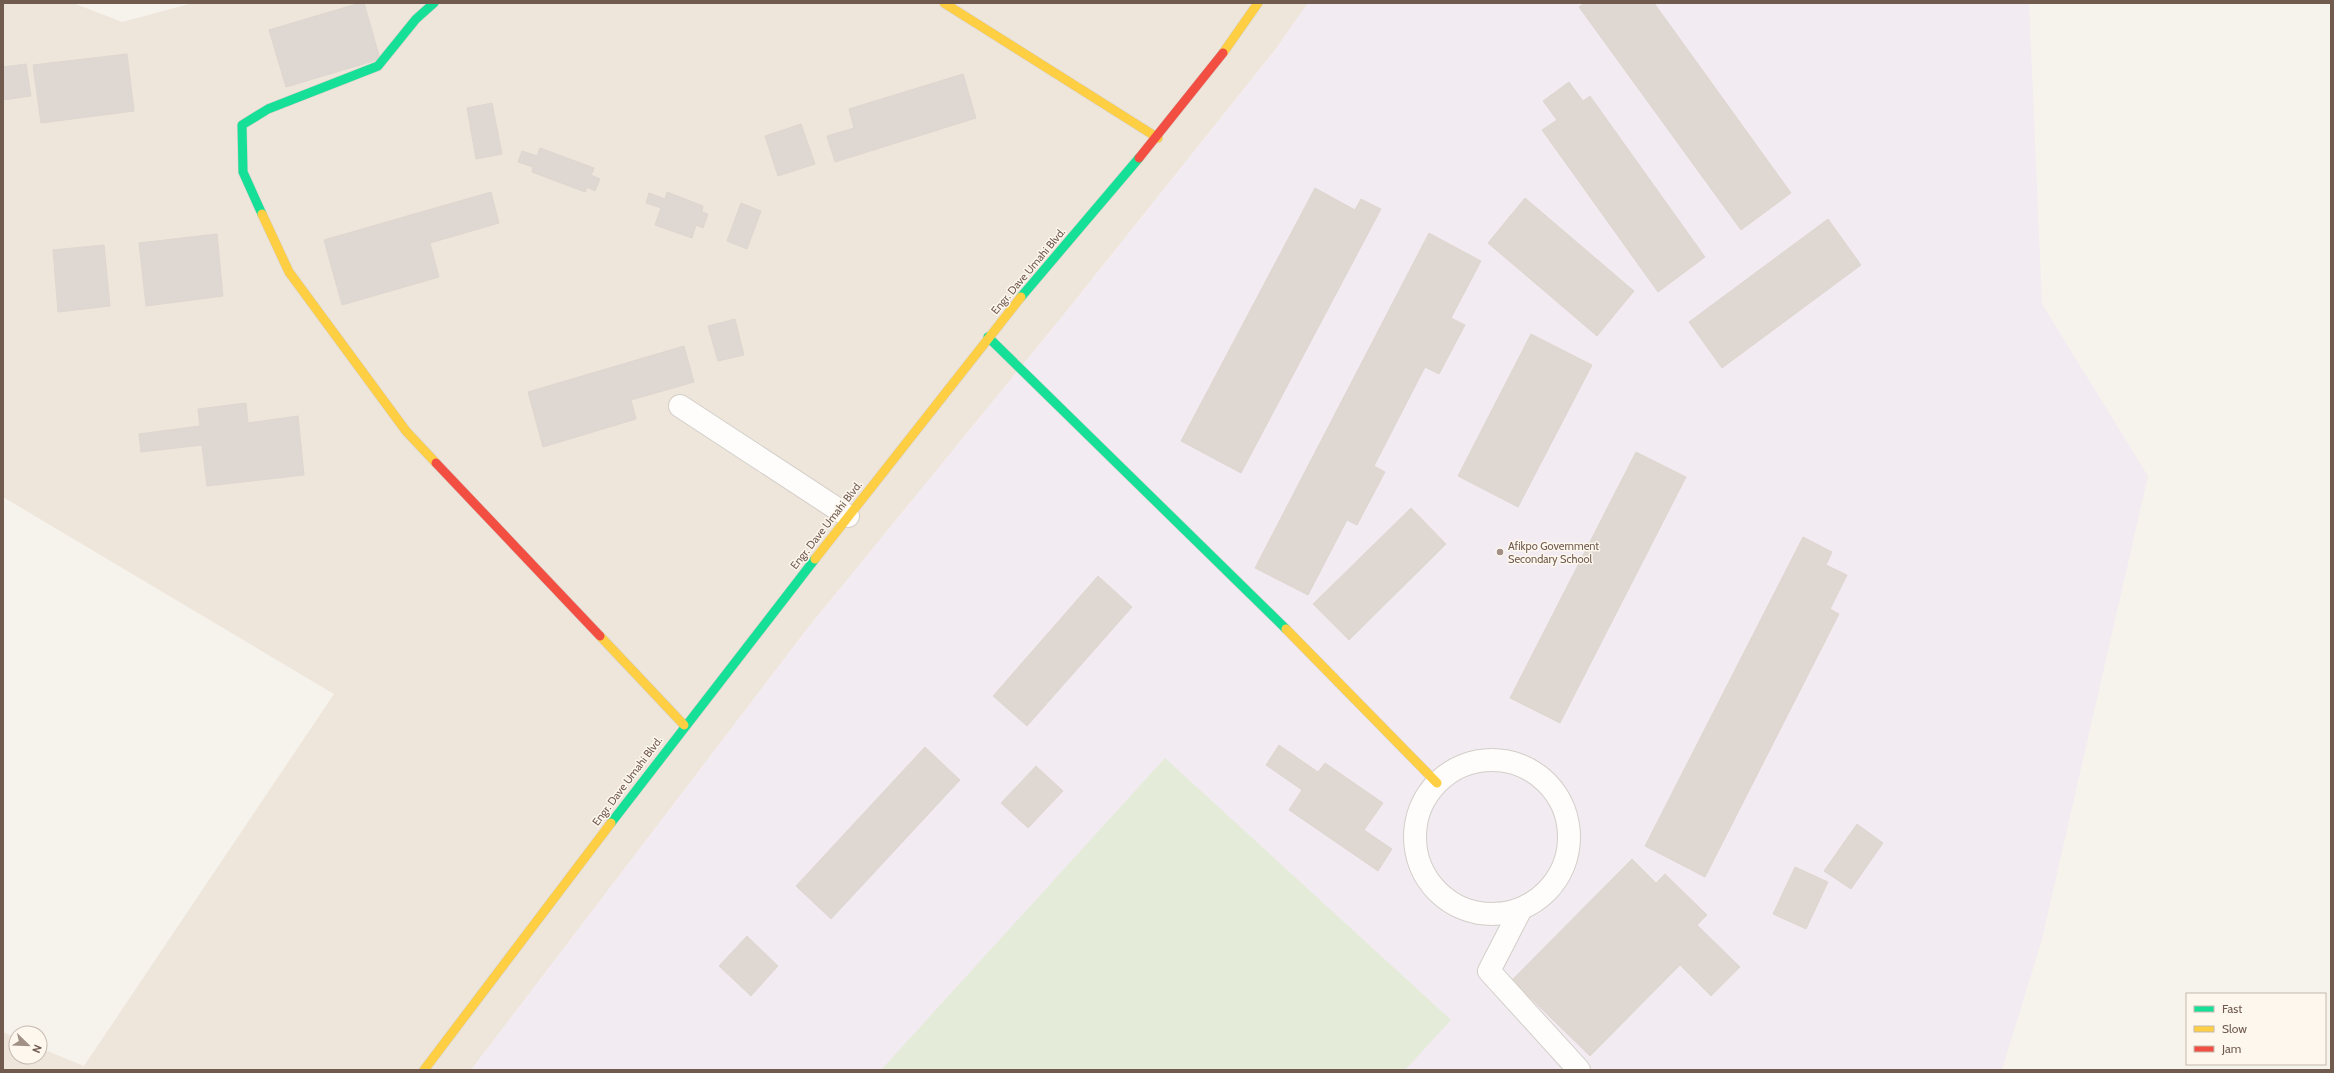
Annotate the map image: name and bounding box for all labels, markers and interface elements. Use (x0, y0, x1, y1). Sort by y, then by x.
street label: Engr. Dave Umahi Blvd. (988, 225, 1068, 317)
street label: Engr. Dave Umahi Blvd. (787, 478, 865, 572)
place label: Afikpo Government Secondary School (1508, 539, 1599, 566)
marker: Afikpo Government Secondary School (1495, 547, 1505, 557)
street label: Engr. Dave Umahi Blvd. (589, 734, 665, 828)
legend (2186, 993, 2326, 1065)
text: Fast (2222, 1001, 2242, 1016)
text: Slow (2222, 1021, 2247, 1036)
north arrow (8, 1025, 48, 1065)
text: Jam (2221, 1041, 2241, 1056)
text: N (29, 1043, 45, 1055)

